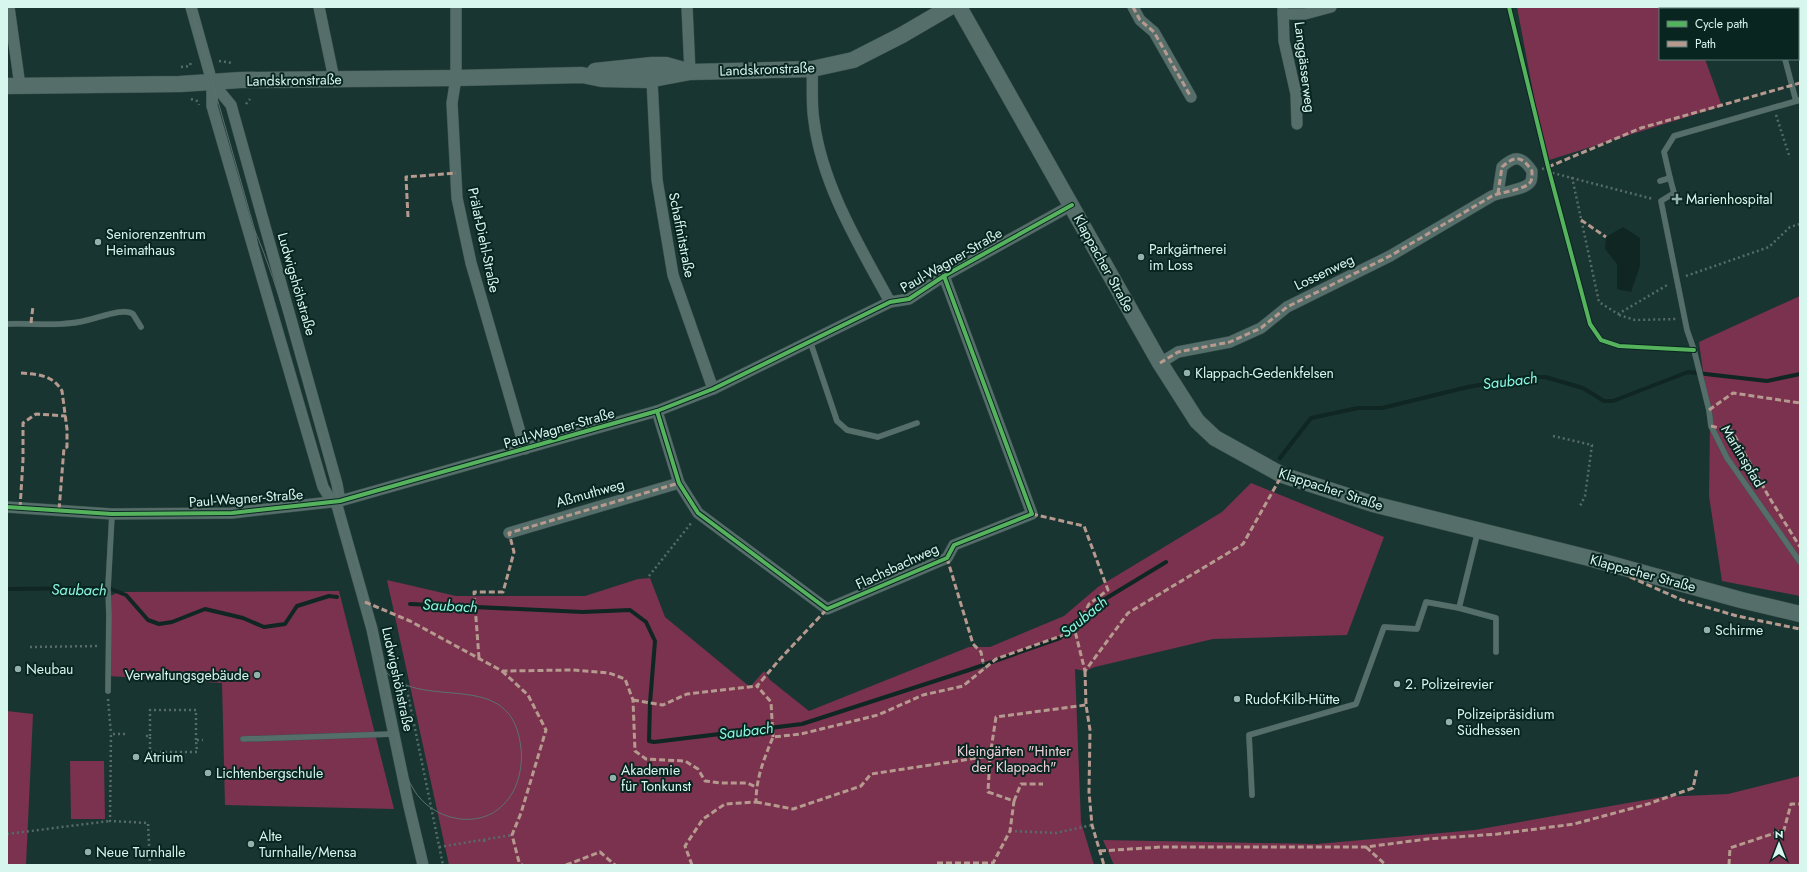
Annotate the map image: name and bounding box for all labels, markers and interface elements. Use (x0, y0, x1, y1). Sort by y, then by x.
legend (1659, 8, 1799, 60)
text: Cycle path (1695, 15, 1748, 33)
street label: Langgässerweg (1290, 20, 1320, 114)
text: Path (1695, 35, 1716, 53)
street label: Landskronstraße (719, 57, 815, 81)
street label: Landskronstraße (246, 69, 342, 91)
street label: Prälat-Diehl-Straße (463, 186, 505, 294)
place label: Marienhospital (1686, 189, 1773, 209)
street label: Schaffnitstraße (664, 191, 700, 279)
marker: Marienhospital (1671, 193, 1683, 205)
street label: Klappacher Straße (1069, 211, 1139, 315)
street label: Paul-Wagner-Straße (896, 223, 1006, 297)
place label: Seniorenzentrum Heimathaus (106, 224, 206, 260)
street label: Ludwigshöhstraße (273, 230, 321, 338)
marker: Seniorenzentrum Heimathaus (93, 237, 103, 247)
place label: Parkgärtnerei im Loss (1149, 239, 1227, 275)
street label: Lossenweg (1291, 249, 1357, 295)
marker: Parkgärtnerei im Loss (1136, 252, 1146, 262)
place label: Klappach-Gedenkfelsen (1195, 363, 1334, 383)
water label: Saubach (1481, 367, 1539, 395)
marker: Klappach-Gedenkfelsen (1182, 368, 1192, 378)
street label: Paul-Wagner-Straße (501, 403, 617, 453)
street label: Martinspfad (1717, 421, 1769, 491)
street label: Klappacher Straße (1276, 463, 1386, 515)
street label: Aßmuthweg (553, 474, 627, 512)
street label: Paul-Wagner-Straße (188, 484, 304, 512)
street label: Flachsbachweg (852, 538, 942, 594)
street label: Klappacher Straße (1588, 549, 1698, 597)
water label: Saubach (51, 579, 107, 601)
water label: Saubach (1056, 591, 1112, 643)
water label: Saubach (422, 594, 478, 618)
place label: Schirme (1715, 620, 1763, 640)
street label: Ludwigshöhstraße (377, 625, 419, 733)
marker: Schirme (1702, 625, 1712, 635)
place label: Neubau (26, 659, 73, 679)
marker: Neubau (13, 664, 23, 674)
place label: Verwaltungsgebäude (125, 665, 249, 685)
marker: Verwaltungsgebäude (252, 670, 262, 680)
place label: 2. Polizeirevier (1405, 674, 1494, 694)
marker: 2. Polizeirevier (1392, 679, 1402, 689)
place label: Rudof-Kilb-Hütte (1245, 689, 1340, 709)
marker: Rudof-Kilb-Hütte (1232, 694, 1242, 704)
place label: Polizeipräsidium Südhessen (1457, 704, 1555, 740)
water label: Saubach (717, 717, 775, 745)
marker: Polizeipräsidium Südhessen (1444, 717, 1454, 727)
park label: Kleingärten "Hinter der Klappach" (957, 741, 1071, 777)
place label: Atrium (144, 747, 183, 767)
marker: Atrium (131, 752, 141, 762)
place label: Akademie für Tonkunst (621, 760, 692, 796)
place label: Lichtenbergschule (216, 763, 323, 783)
marker: Lichtenbergschule (203, 768, 213, 778)
marker: Akademie für Tonkunst (608, 773, 618, 783)
north arrow (1759, 824, 1799, 864)
place label: Alte Turnhalle/Mensa (259, 826, 356, 862)
text: N (1775, 826, 1783, 842)
marker: Alte Turnhalle/Mensa (246, 839, 256, 849)
place label: Neue Turnhalle (96, 842, 185, 862)
marker: Neue Turnhalle (83, 847, 93, 857)

